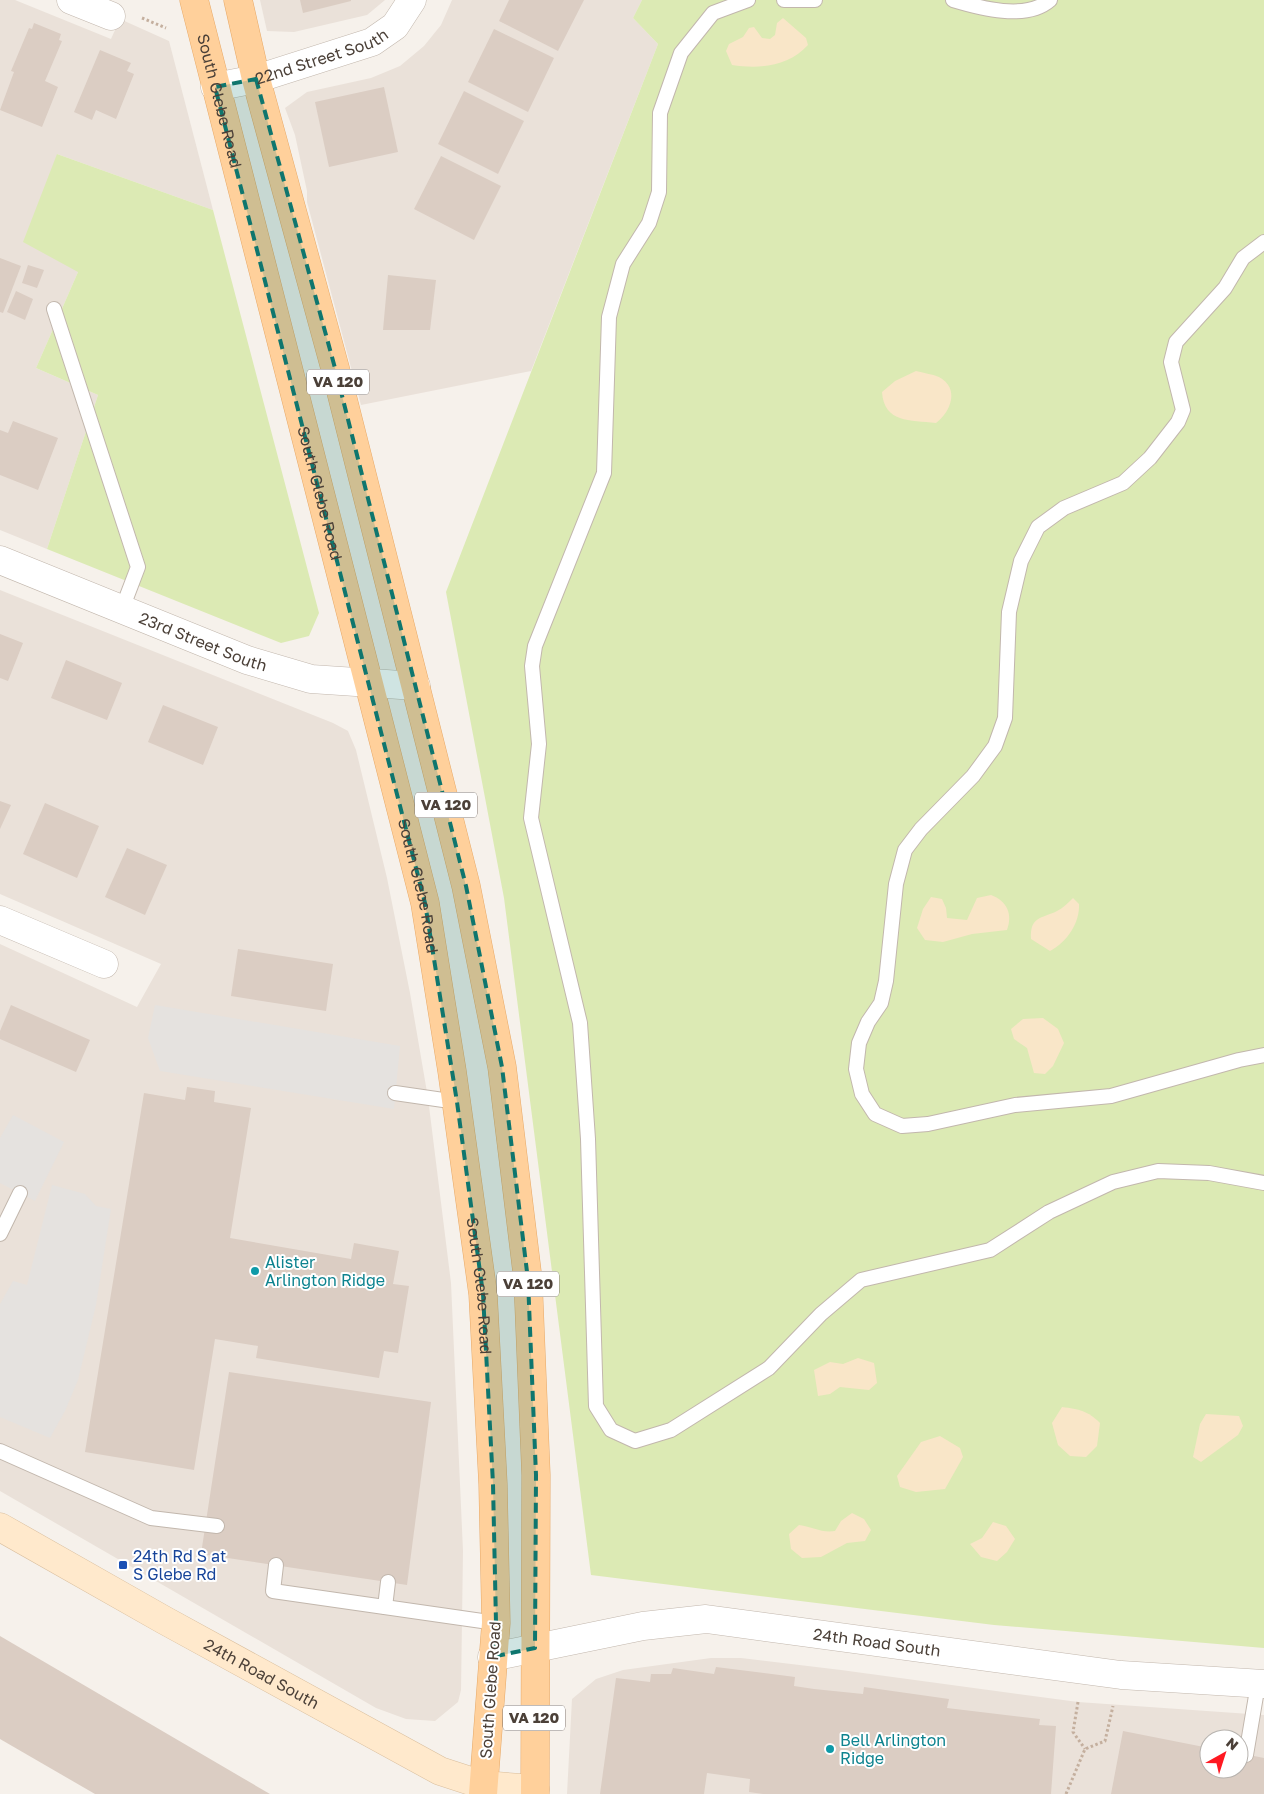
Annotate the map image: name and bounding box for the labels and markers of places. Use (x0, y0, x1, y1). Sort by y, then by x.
place label: Alister Arlington Ridge (265, 1252, 385, 1290)
marker: Alister Arlington Ridge (249, 1265, 261, 1277)
place label: 24th Rd S at S Glebe Rd (133, 1546, 226, 1584)
marker: 24th Rd S at S Glebe Rd (117, 1559, 129, 1571)
place label: Bell Arlington Ridge (840, 1730, 946, 1768)
marker: Bell Arlington Ridge (824, 1743, 836, 1755)

